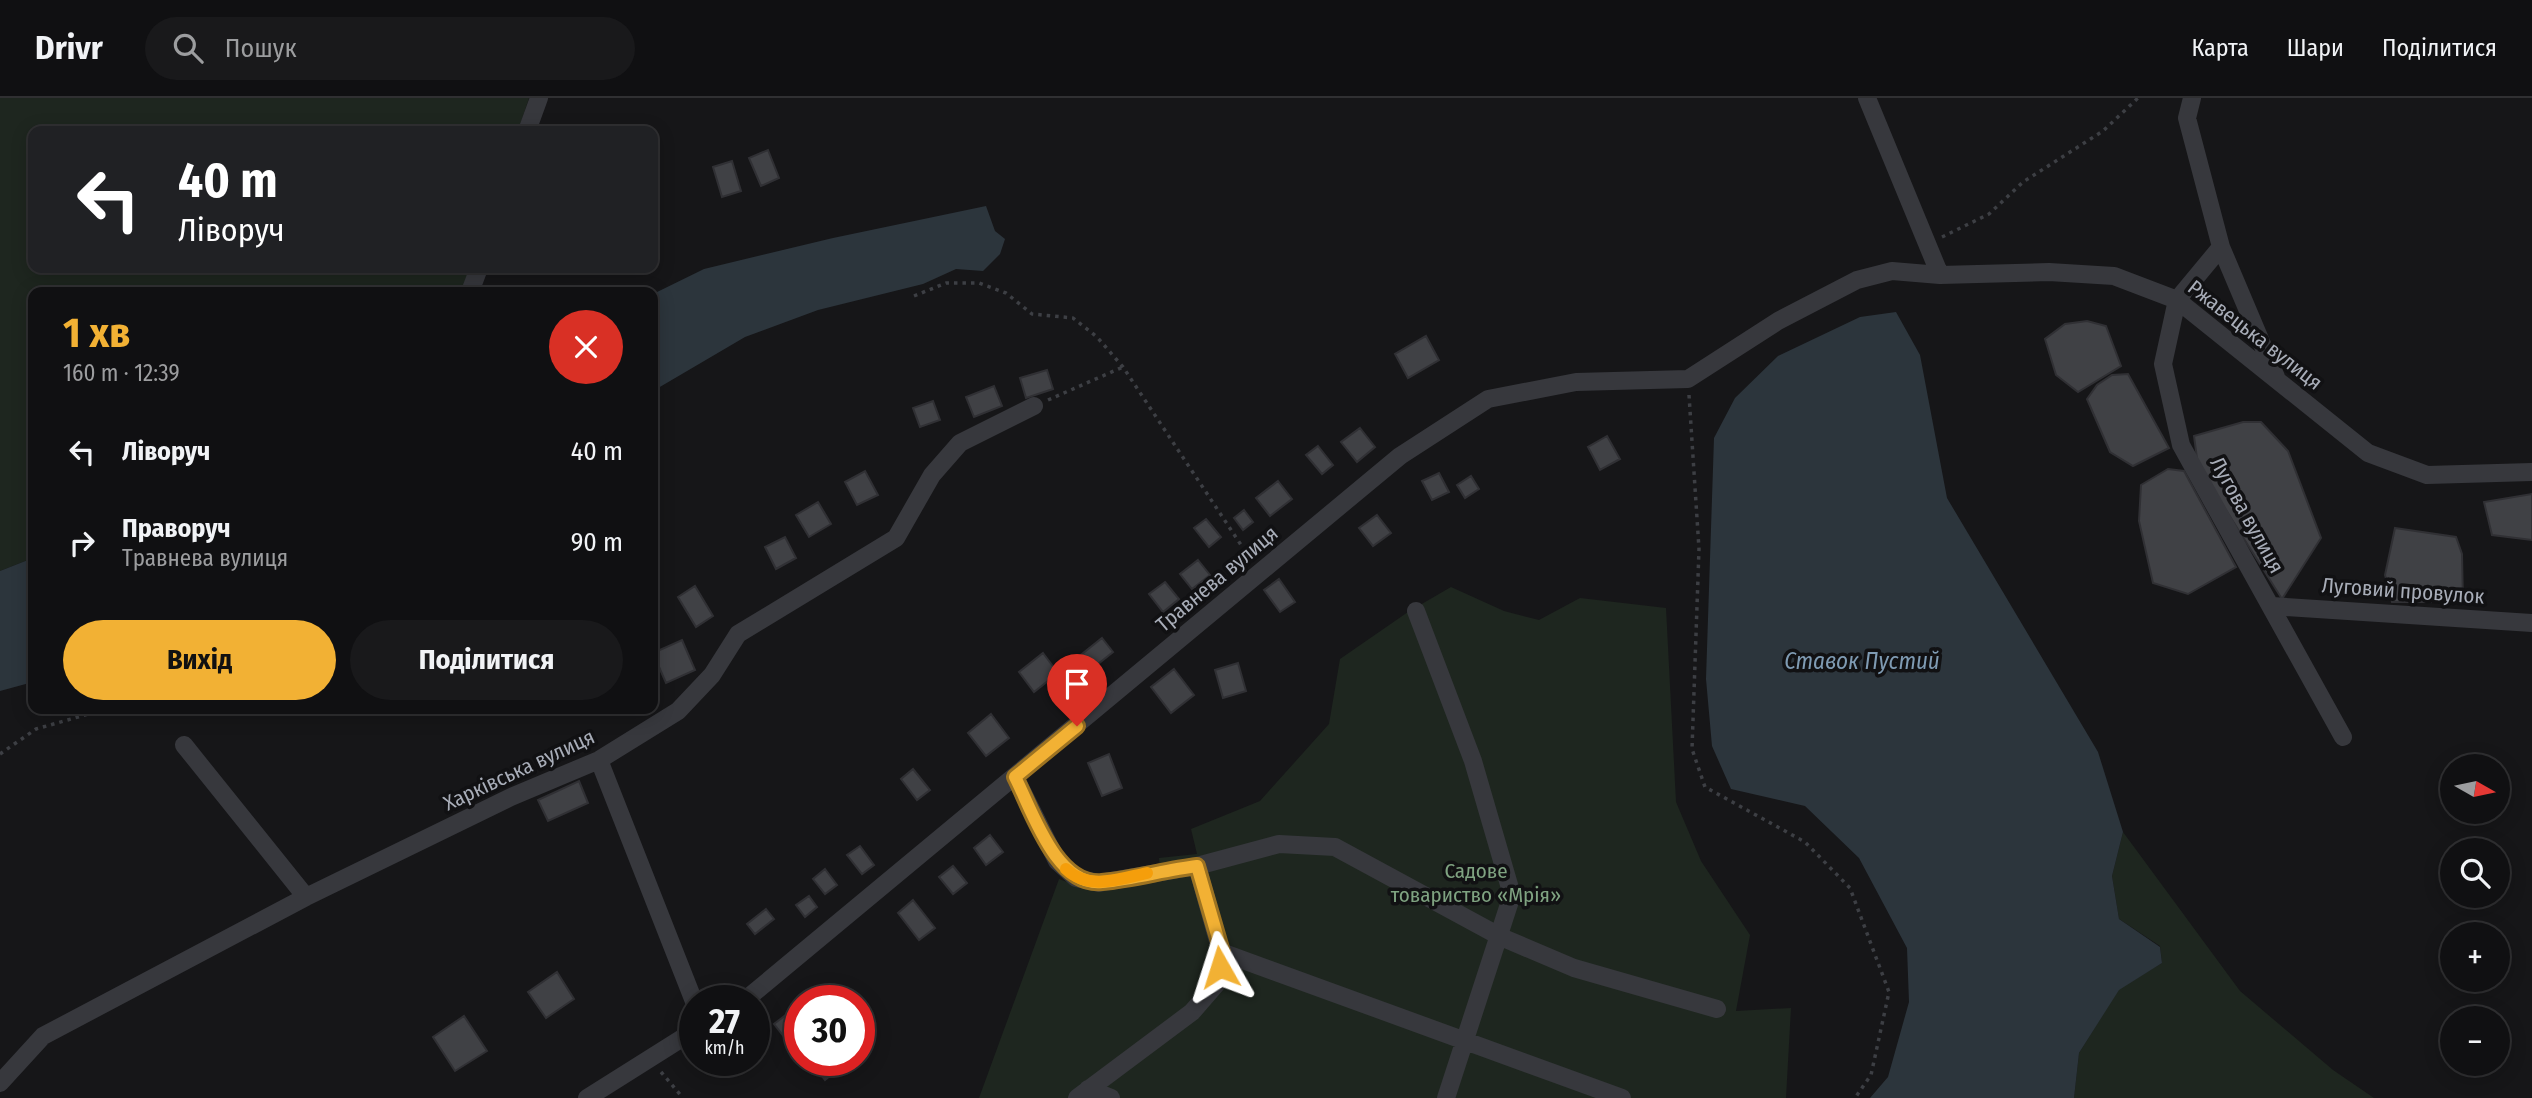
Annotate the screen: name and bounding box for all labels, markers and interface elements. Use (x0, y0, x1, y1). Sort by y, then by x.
search box (145, 17, 635, 80)
text: Drivr (35, 28, 103, 68)
icon: search (169, 29, 207, 67)
text: Пошук (225, 33, 297, 64)
text: Карта (2191, 34, 2249, 62)
text: Шари (2287, 34, 2344, 62)
text: Поділитися (2382, 34, 2497, 62)
text: 40 m (178, 151, 278, 210)
icon: left (63, 154, 154, 245)
text: Ліворуч (178, 211, 285, 249)
street label: Ржавецька вулиця (2183, 274, 2327, 396)
text: 1 хв (63, 308, 130, 358)
button: close (549, 310, 623, 384)
text: 160 m · 12:39 (63, 359, 180, 387)
icon: left (63, 433, 101, 471)
text: Ліворуч (122, 436, 210, 467)
text: 40 m (571, 436, 623, 467)
street label: Лугова вулиця (2204, 452, 2290, 578)
text: Праворуч (122, 513, 231, 544)
street label: Травнева вулиця (1151, 520, 1283, 638)
icon: right (63, 524, 101, 562)
text: 90 m (571, 527, 623, 558)
text: Травнева вулиця (122, 544, 288, 572)
street label: Луговий провулок (2321, 572, 2485, 610)
button: Вихід (63, 620, 336, 700)
button: Поділитися (350, 620, 623, 700)
water label: Ставок Пустий (1784, 647, 1940, 675)
pin (1047, 654, 1107, 726)
icon: arrive (1058, 665, 1096, 703)
street label: Харківська вулиця (439, 724, 599, 816)
north arrow (2440, 754, 2510, 824)
map controls (2440, 754, 2510, 1076)
button: search (2440, 838, 2510, 908)
park label: Садове товариство «Мрія» (1391, 858, 1561, 908)
button: + (2440, 922, 2510, 992)
position arrow (1183, 930, 1257, 1004)
speed limit sign: 30 (784, 985, 875, 1076)
text: 27 (709, 1000, 740, 1042)
button: − (2440, 1006, 2510, 1076)
text: km/h (704, 1037, 745, 1059)

